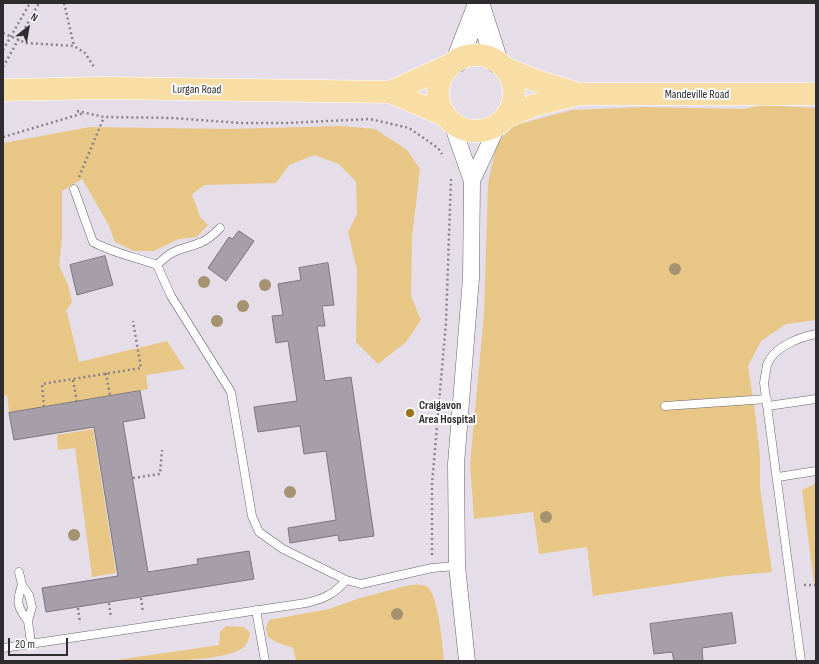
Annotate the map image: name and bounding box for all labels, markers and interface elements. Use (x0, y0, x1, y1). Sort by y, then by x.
north arrow (8, 8, 48, 48)
text: N (29, 10, 40, 24)
street label: Lurgan Road (172, 82, 222, 98)
street label: Mandeville Road (665, 88, 729, 102)
place label: Craigavon Area Hospital (419, 399, 476, 427)
marker: Craigavon Area Hospital (404, 407, 416, 419)
scale bar (10, 630, 70, 656)
text: 20 m (15, 637, 35, 652)

